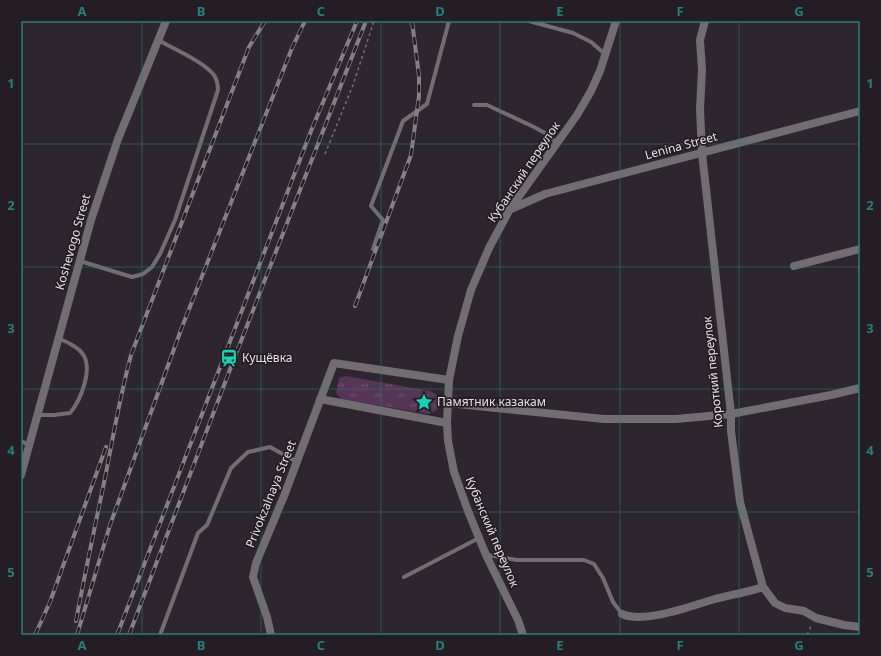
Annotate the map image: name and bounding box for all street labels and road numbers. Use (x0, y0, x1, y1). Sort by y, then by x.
street label: Кубанский переулок (483, 117, 564, 226)
street label: Lenina Street (643, 128, 720, 163)
street label: Koshevogo Street (51, 191, 95, 292)
street label: Короткий переулок (698, 315, 727, 429)
street label: Privokzalnaya Street (241, 437, 300, 550)
street label: Кубанский переулок (461, 474, 524, 590)

